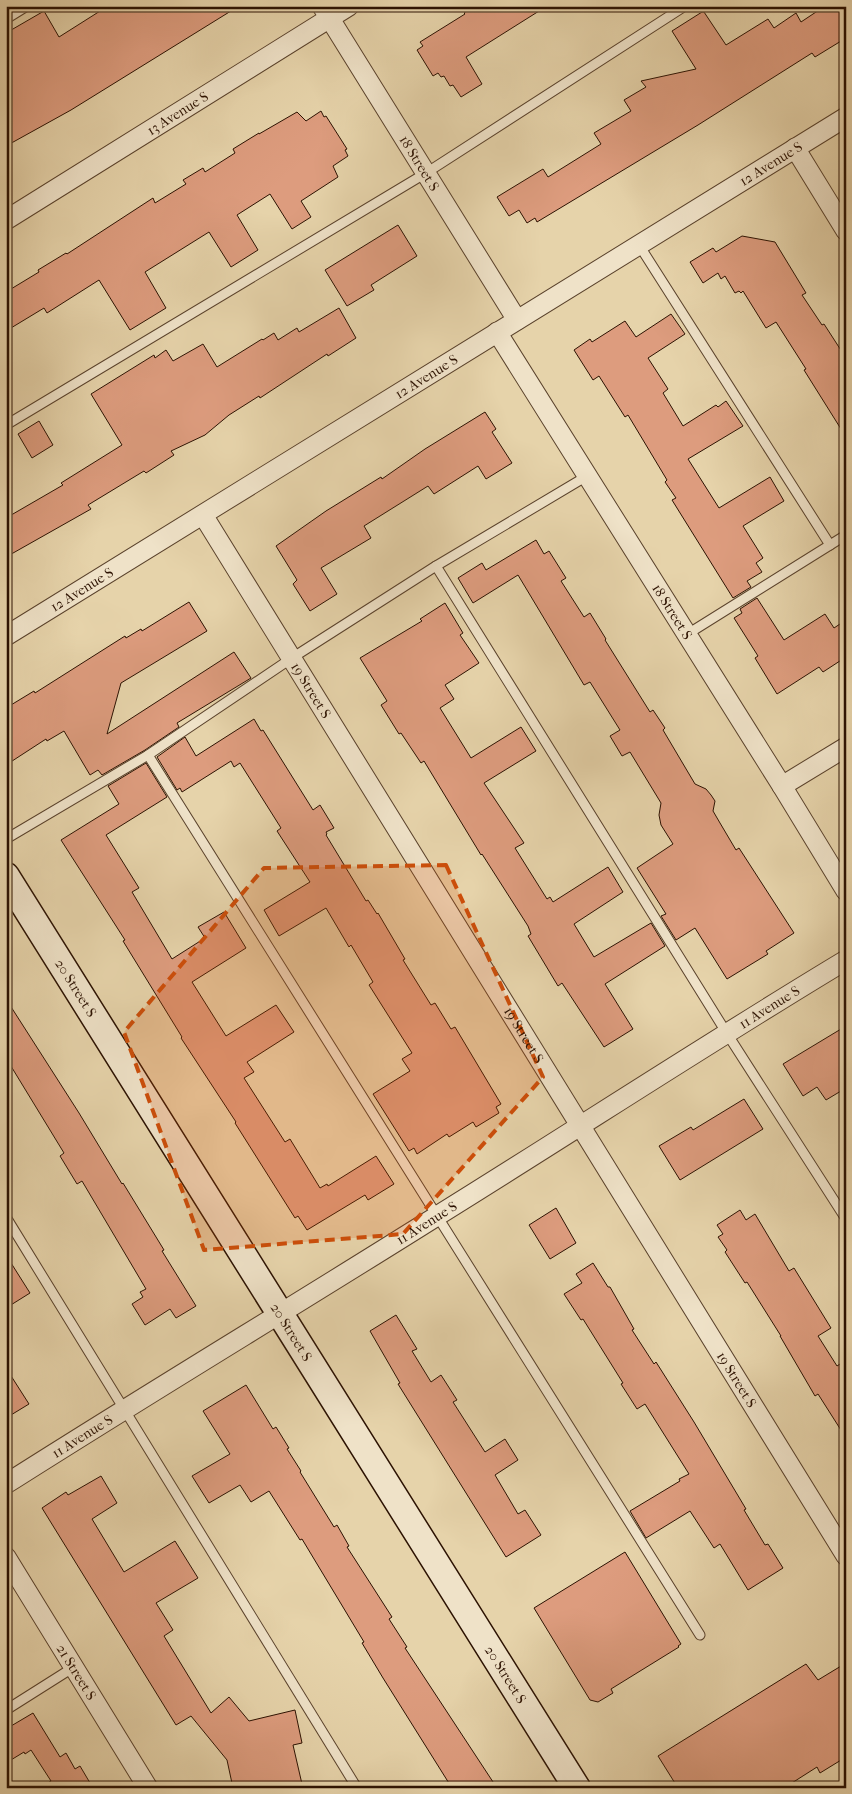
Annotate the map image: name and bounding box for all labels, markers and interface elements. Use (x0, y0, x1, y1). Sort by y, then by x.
street label: 13 Avenue S (143, 88, 211, 139)
street label: 18 Street S (396, 132, 443, 194)
street label: 12 Avenue S (736, 138, 805, 189)
street label: 12 Avenue S (392, 351, 461, 402)
street label: 12 Avenue S (47, 563, 116, 615)
street label: 18 Street S (649, 581, 696, 642)
street label: 19 Street S (288, 659, 335, 721)
street label: 20 Street S (52, 956, 101, 1020)
street label: 11 Avenue S (736, 982, 803, 1032)
street label: 19 Street S (500, 1004, 548, 1066)
street label: 11 Avenue S (393, 1197, 460, 1248)
street label: 20 Street S (267, 1300, 316, 1364)
street label: 19 Street S (713, 1348, 761, 1410)
street label: 11 Avenue S (49, 1411, 116, 1461)
street label: 21 Street S (53, 1641, 100, 1703)
street label: 20 Street S (481, 1642, 530, 1707)

